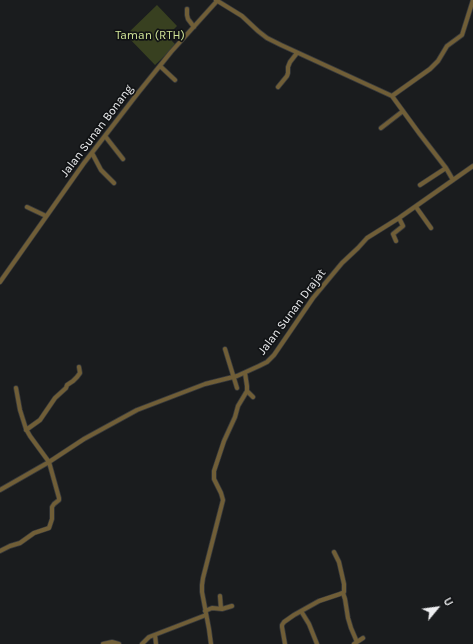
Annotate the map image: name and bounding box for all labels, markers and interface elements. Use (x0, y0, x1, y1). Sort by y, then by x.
park label: Taman (RTH) (115, 29, 185, 43)
street label: Jalan Sunan Bonang (58, 82, 136, 180)
street label: Jalan Sunan Drajat (255, 266, 329, 358)
north arrow (417, 588, 457, 628)
text: U (440, 595, 455, 608)

